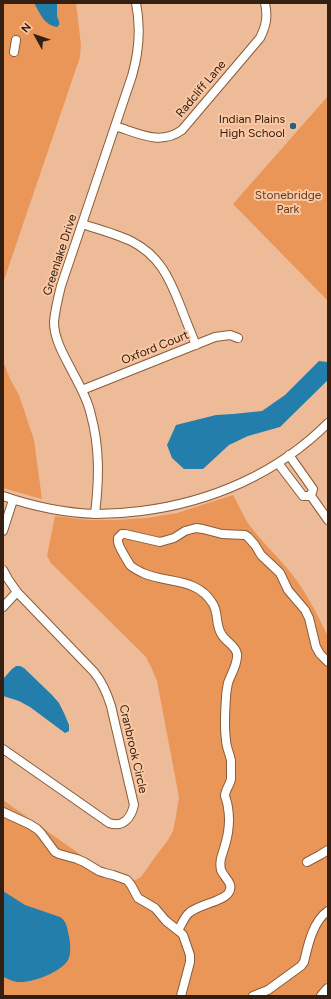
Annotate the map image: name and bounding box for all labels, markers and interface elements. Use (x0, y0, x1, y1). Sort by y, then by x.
north arrow (16, 16, 56, 56)
text: N (19, 21, 34, 35)
street label: Radcliff Lane (173, 58, 229, 120)
place label: Indian Plains High School (219, 112, 285, 140)
marker: Indian Plains High School (288, 121, 298, 131)
park label: Stonebridge Park (255, 188, 321, 216)
street label: Greenlake Drive (40, 213, 80, 297)
street label: Oxford Court (119, 328, 191, 368)
street label: Cranbrook Circle (116, 703, 150, 795)

